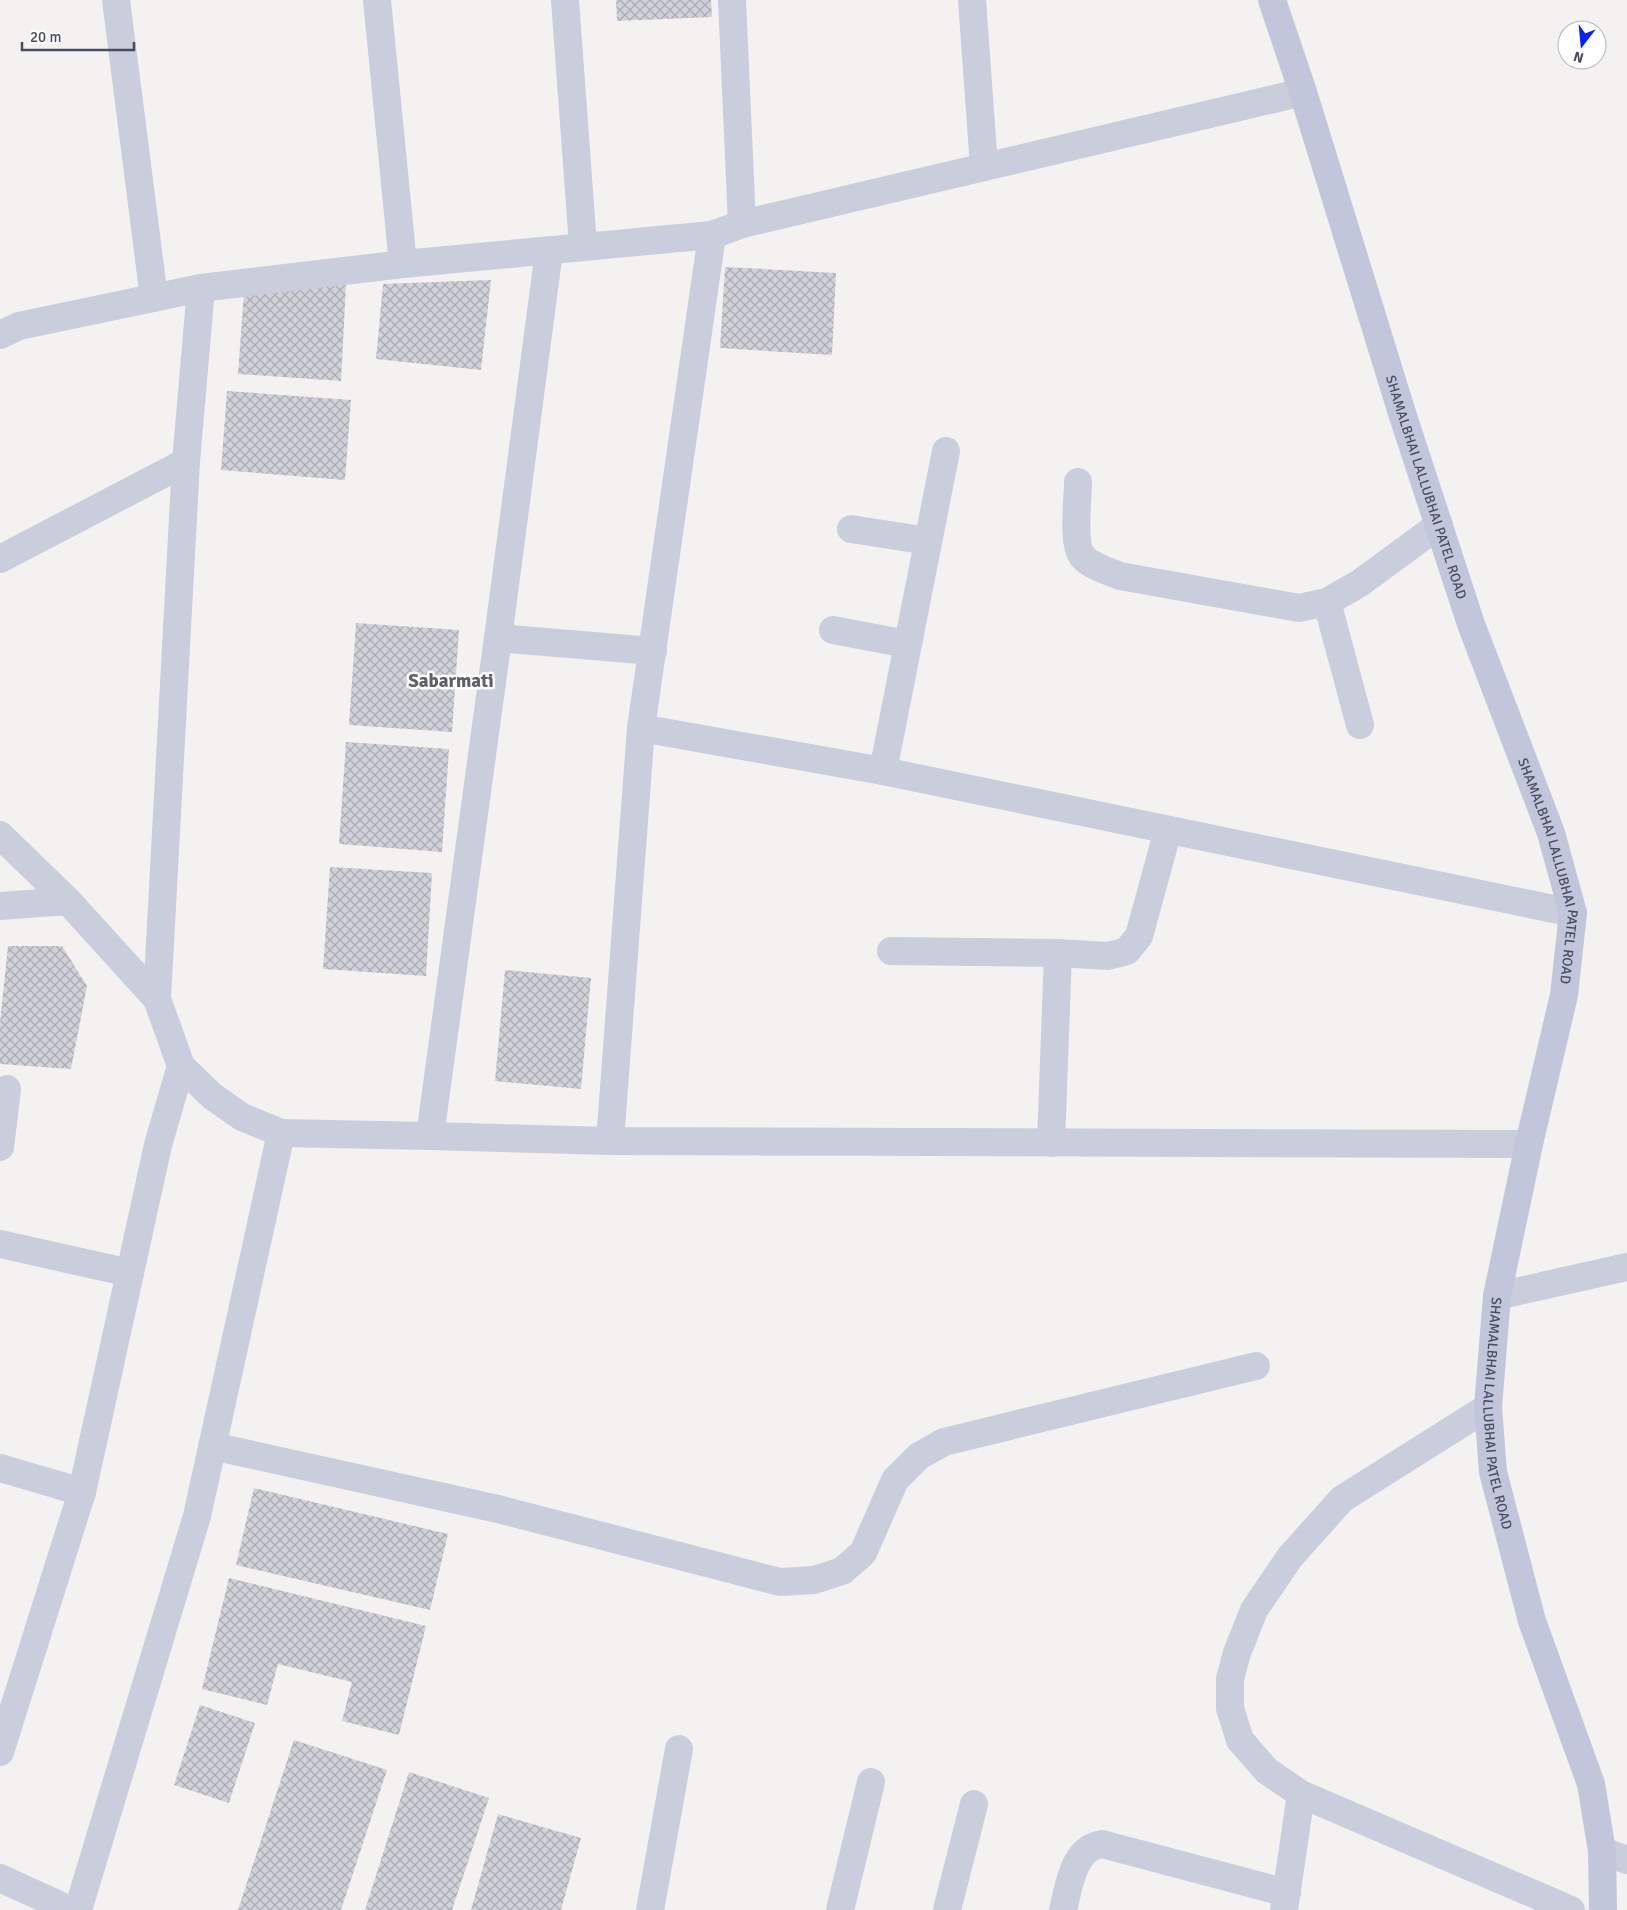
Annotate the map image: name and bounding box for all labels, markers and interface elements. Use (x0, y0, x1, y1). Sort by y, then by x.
scale bar (22, 20, 135, 52)
north arrow (1557, 20, 1607, 70)
text: 20 m (30, 28, 61, 46)
text: N (1572, 48, 1586, 67)
street label: SHAMALBHAI LALLUBHAI PATEL ROAD (1382, 373, 1470, 601)
district label: Sabarmati (408, 669, 494, 693)
street label: SHAMALBHAI LALLUBHAI PATEL ROAD (1514, 756, 1581, 985)
street label: SHAMALBHAI LALLUBHAI PATEL ROAD (1479, 1297, 1516, 1531)

